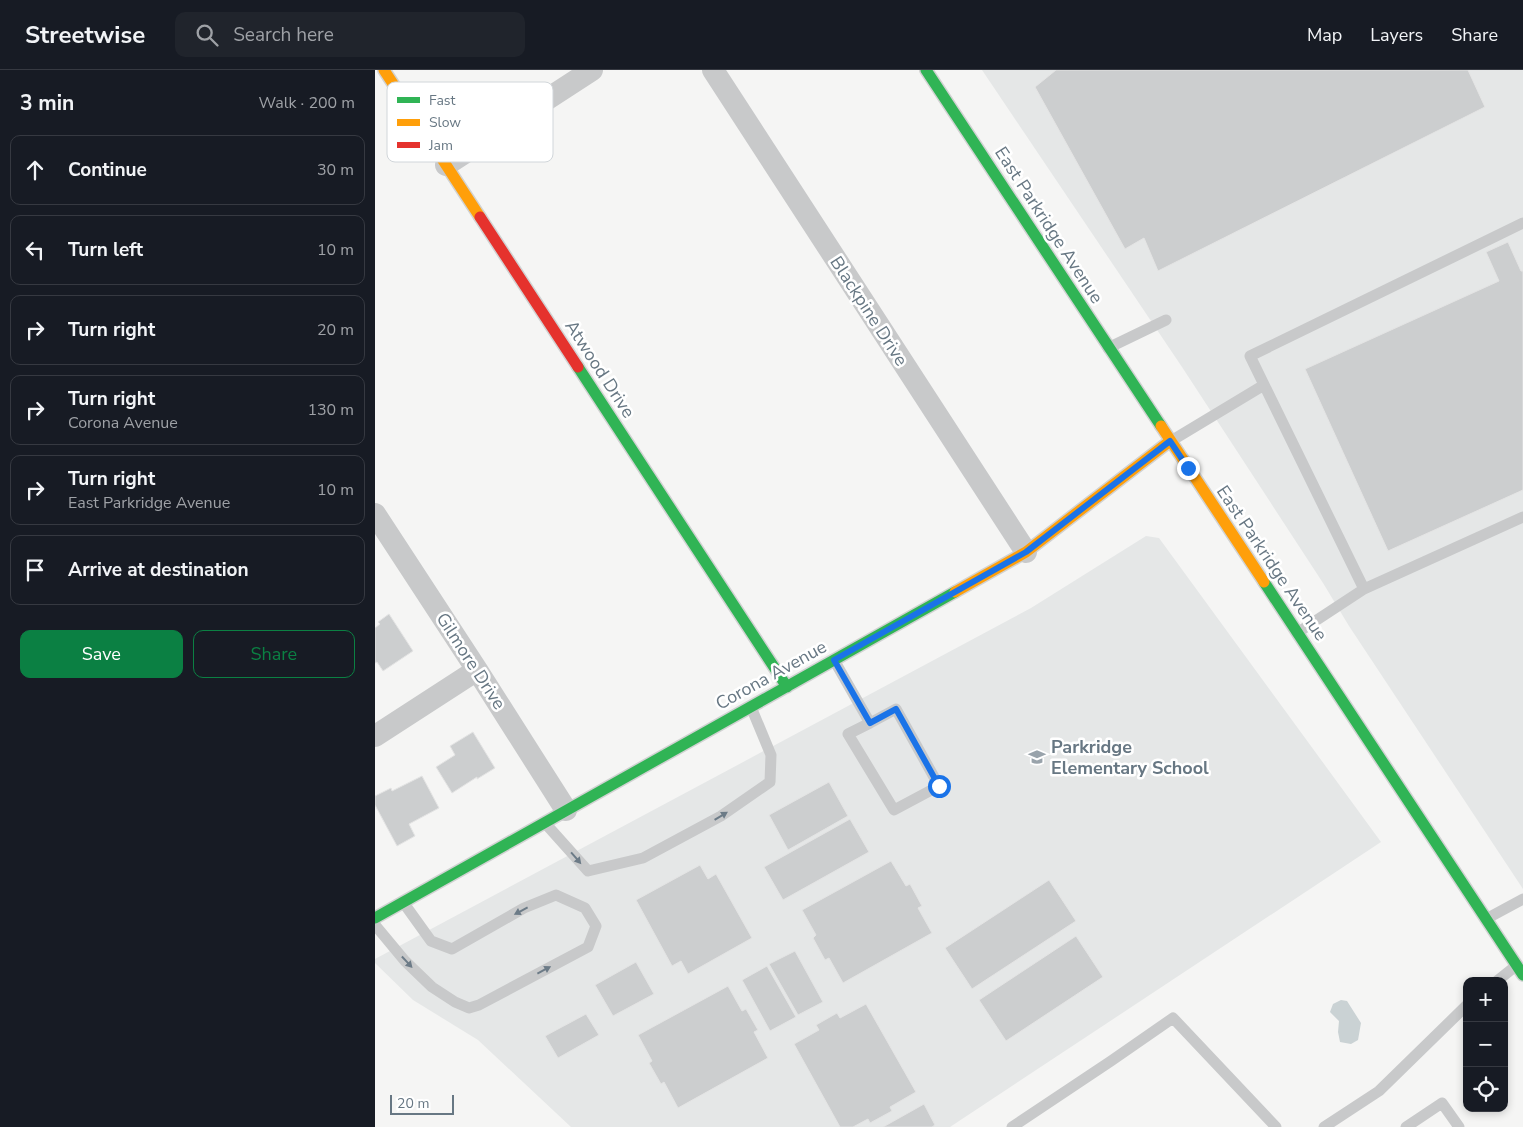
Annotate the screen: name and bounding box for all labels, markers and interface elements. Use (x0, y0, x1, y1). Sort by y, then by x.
search box (175, 12, 525, 57)
text: Streetwise (25, 19, 145, 51)
icon: search (193, 21, 221, 49)
text: Search here (233, 22, 334, 48)
text: Map (1307, 23, 1342, 47)
text: Layers (1370, 23, 1423, 47)
text: Share (1451, 23, 1498, 47)
legend (387, 82, 553, 162)
text: 3 min (20, 89, 74, 117)
text: Fast (429, 91, 455, 110)
text: Walk · 200 m (259, 92, 355, 114)
text: Slow (429, 113, 461, 132)
text: Jam (428, 136, 453, 155)
street label: East Parkridge Avenue (989, 142, 1109, 308)
icon: ahead (21, 156, 49, 184)
text: Continue (68, 157, 147, 183)
text: 30 m (317, 159, 354, 181)
icon: left (21, 236, 49, 264)
text: Turn left (68, 237, 143, 263)
text: 10 m (317, 239, 354, 261)
street label: Blackpine Drive (825, 252, 913, 370)
street label: Atwood Drive (559, 315, 641, 423)
icon: right (21, 316, 49, 344)
text: Turn right (68, 317, 155, 343)
text: 20 m (317, 319, 354, 341)
text: Turn right (68, 386, 155, 412)
icon: right (21, 396, 49, 424)
text: 130 m (307, 399, 354, 421)
text: Corona Avenue (68, 412, 178, 434)
route end (1177, 457, 1200, 480)
text: Turn right (68, 466, 155, 492)
icon: right (21, 476, 49, 504)
text: 10 m (317, 479, 354, 501)
street label: East Parkridge Avenue (1211, 481, 1333, 645)
text: East Parkridge Avenue (68, 492, 230, 514)
icon: arrive (21, 556, 49, 584)
text: Arrive at destination (68, 557, 249, 583)
street label: Gilmore Drive (431, 608, 511, 714)
button: Save (20, 630, 183, 678)
button: Share (193, 630, 355, 678)
street label: Corona Avenue (711, 635, 831, 715)
place label: Parkridge Elementary School (1051, 735, 1209, 780)
school or university icon: Parkridge Elementary School (1027, 747, 1047, 767)
route start (928, 775, 951, 798)
one-way arrow (714, 811, 727, 821)
one-way arrow (570, 852, 582, 864)
one-way arrow (515, 906, 528, 915)
one-way arrow (401, 956, 413, 968)
one-way arrow (537, 966, 552, 974)
map controls (1463, 977, 1508, 1112)
button: + (1463, 977, 1508, 1022)
button: − (1463, 1022, 1508, 1067)
button: locate (1463, 1067, 1508, 1112)
scale bar (390, 1092, 454, 1115)
text: 20 m (397, 1094, 429, 1113)

